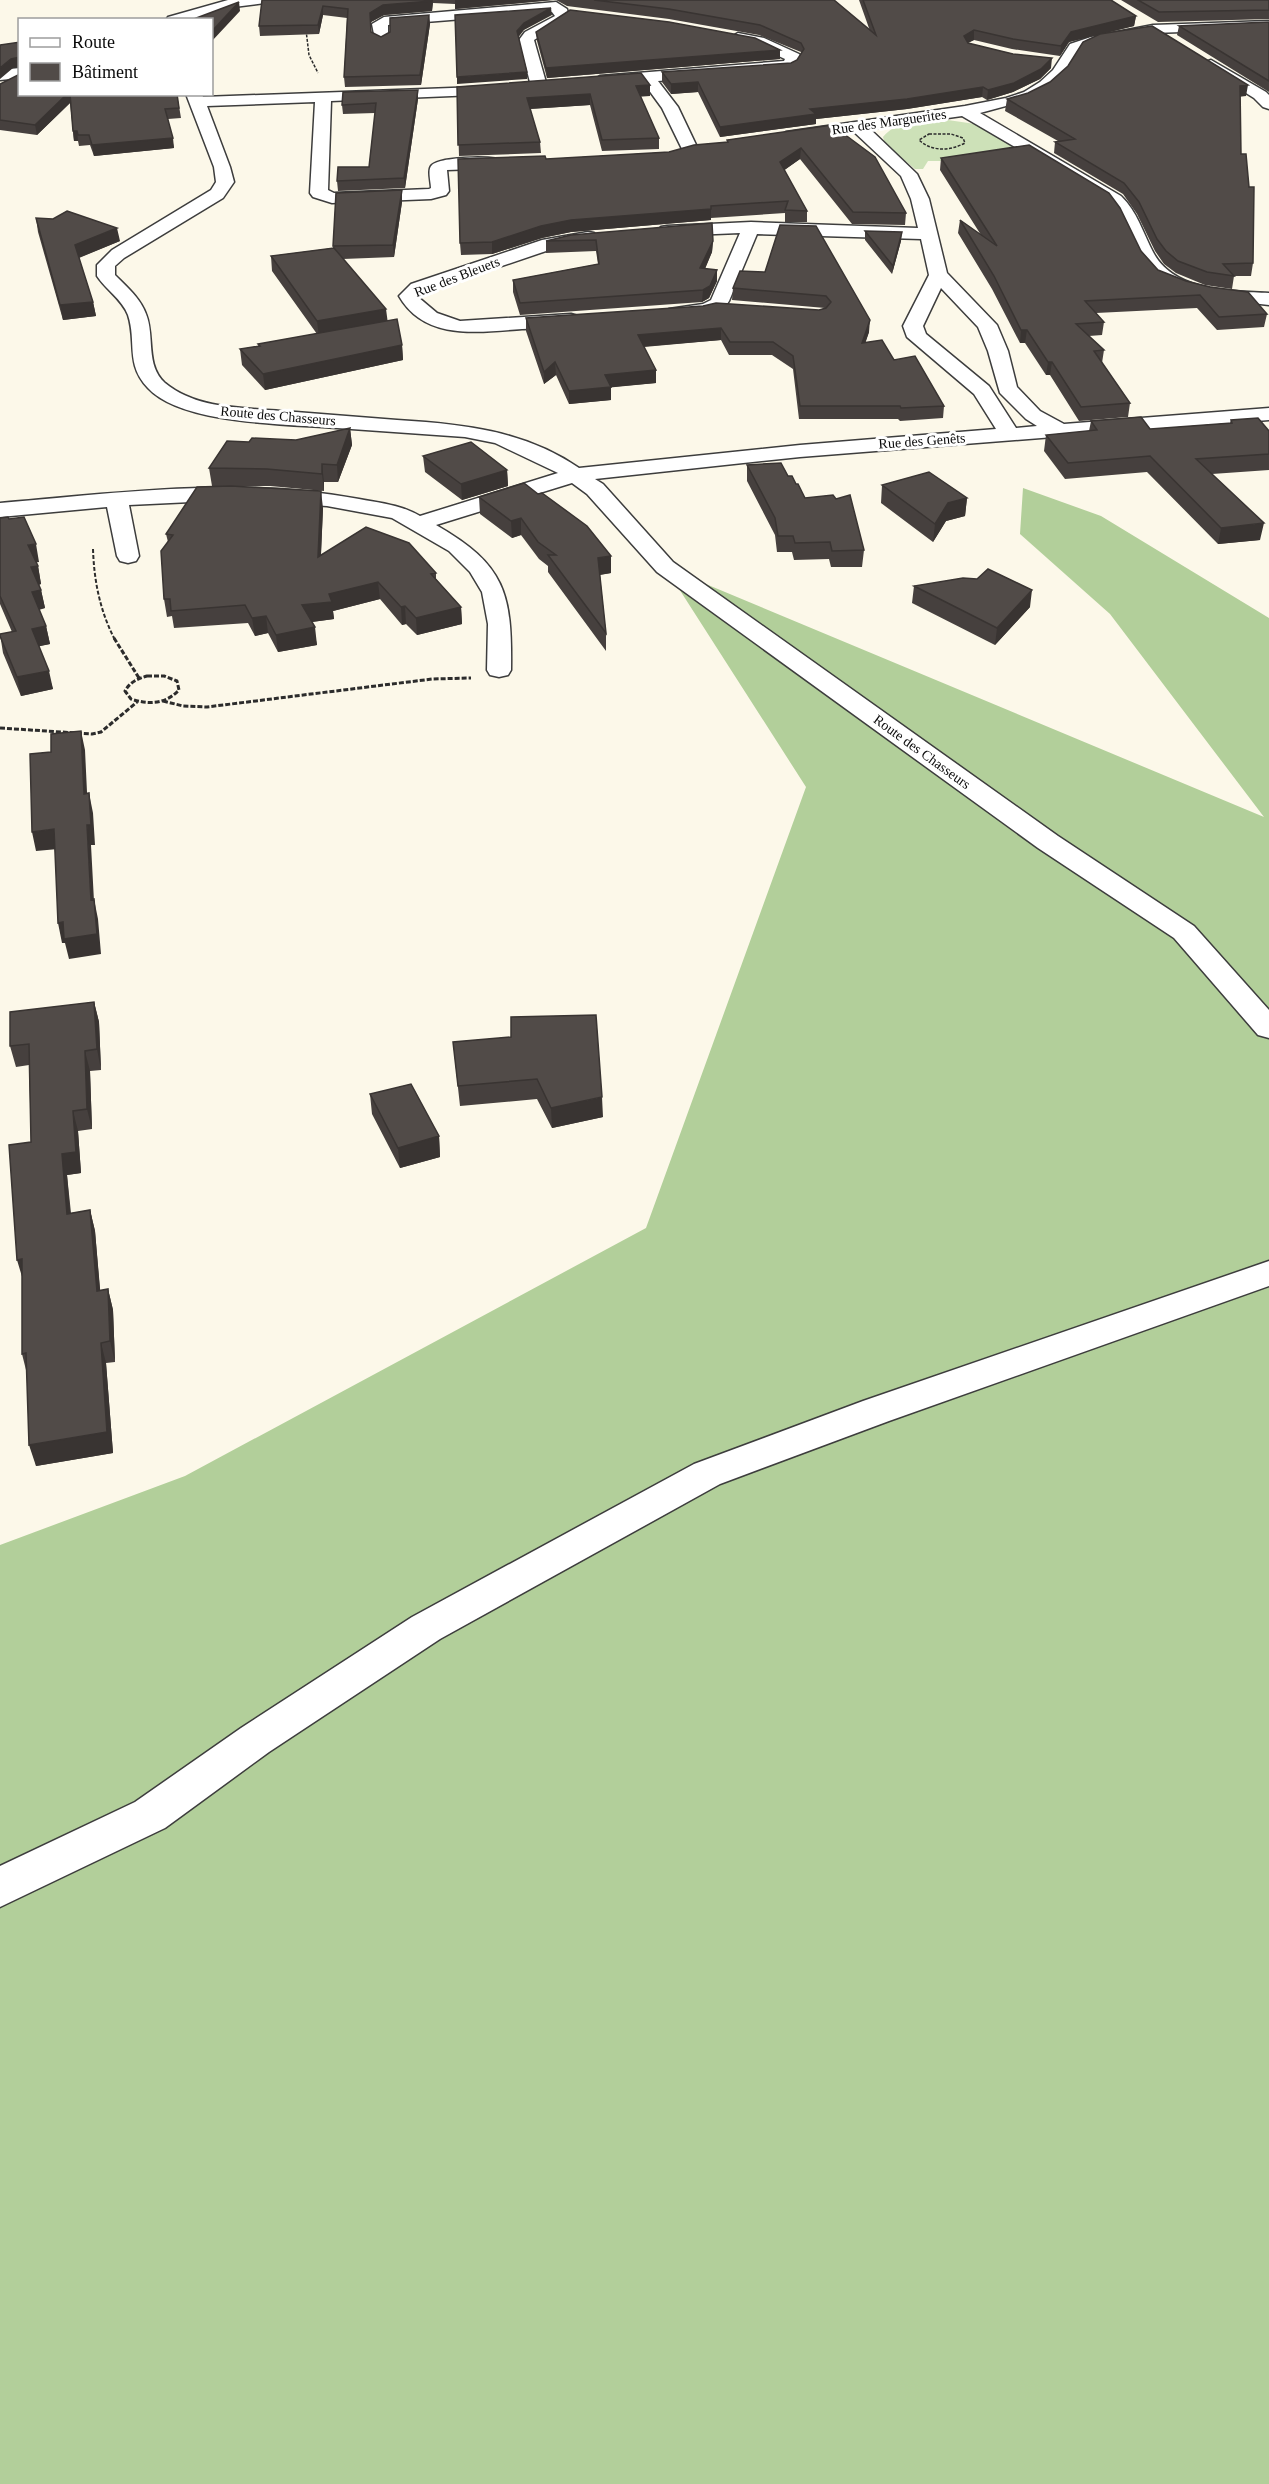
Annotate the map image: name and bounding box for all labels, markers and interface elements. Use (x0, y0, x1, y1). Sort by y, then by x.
legend (18, 18, 213, 96)
text: Route (72, 32, 115, 52)
text: Bâtiment (72, 62, 138, 82)
street label: Rue des Marguerites (831, 107, 947, 137)
street label: Rue des Bleuets (412, 254, 502, 300)
street label: Route des Chasseurs (220, 403, 336, 429)
street label: Rue des Genêts (878, 430, 966, 452)
street label: Route des Chasseurs (871, 712, 973, 792)

